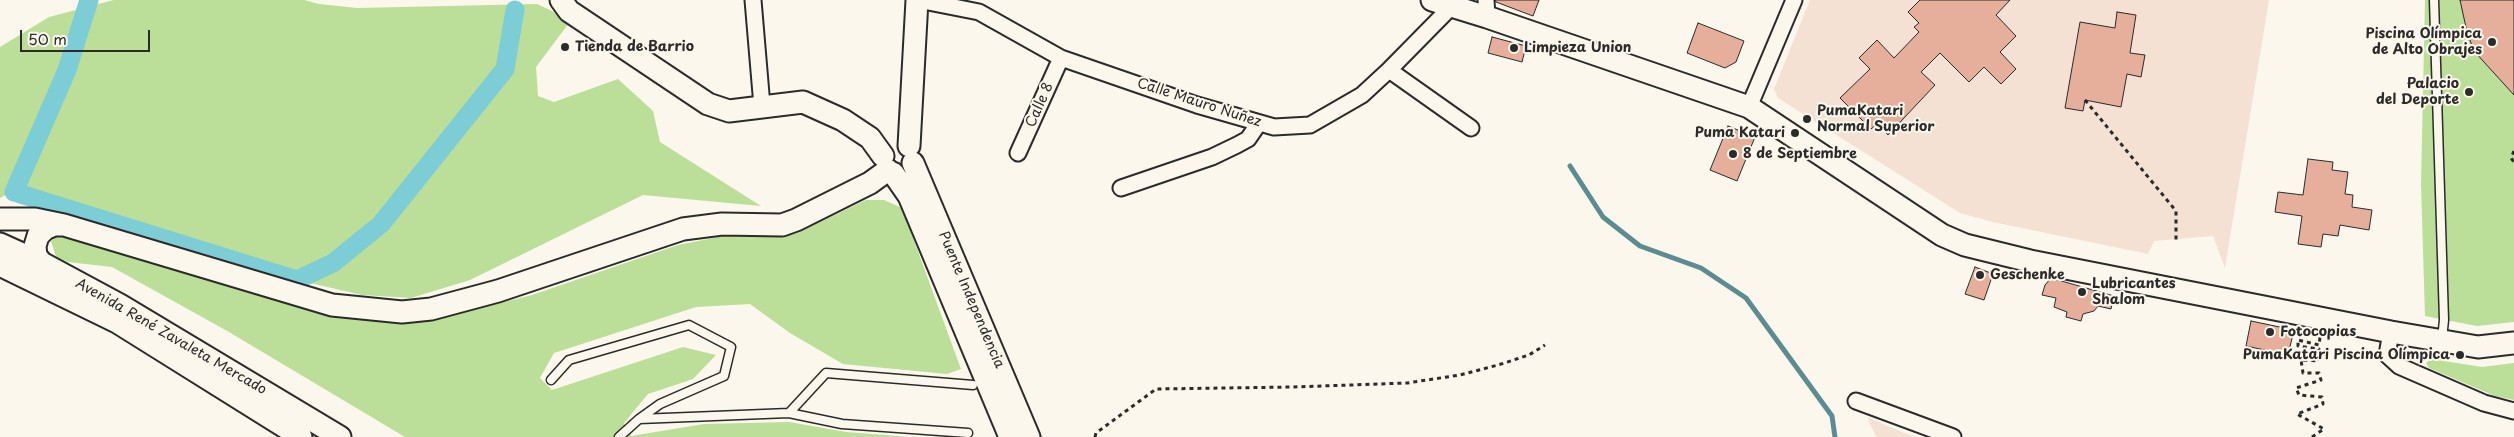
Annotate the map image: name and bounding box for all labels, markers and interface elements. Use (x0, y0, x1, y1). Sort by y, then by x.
scale bar (22, 20, 152, 52)
place label: Piscina Olímpica de Alto Obrajes (2366, 26, 2482, 58)
text: 50 m (28, 27, 67, 50)
marker: Piscina Olímpica de Alto Obrajes (2486, 36, 2498, 48)
place label: Tienda de Barrio (575, 39, 694, 55)
place label: Limpieza Union (1524, 40, 1631, 56)
marker: Tienda de Barrio (559, 41, 571, 53)
marker: Limpieza Union (1508, 42, 1520, 54)
street label: Calle Mauro Nuñez (1135, 75, 1263, 131)
place label: Palacio del Deporte (2376, 76, 2459, 108)
street label: Calle 8 (1023, 80, 1057, 130)
marker: Palacio del Deporte (2463, 86, 2475, 98)
place label: PumaKatari Normal Superior (1817, 103, 1934, 136)
marker: PumaKatari Normal Superior (1801, 113, 1813, 125)
place label: Puma Katari (1695, 125, 1785, 141)
marker: Puma Katari (1789, 127, 1801, 139)
place label: 8 de Septiembre (1743, 146, 1857, 162)
marker: 8 de Septiembre (1727, 148, 1739, 160)
street label: Puente Independencia (934, 229, 1008, 371)
place label: Geschenke (1990, 267, 2065, 283)
marker: Geschenke (1974, 269, 1986, 281)
street label: Avenida René Zavaleta Mercado (73, 275, 269, 399)
place label: Lubricantes Shalom (2092, 276, 2176, 308)
marker: Lubricantes Shalom (2076, 286, 2088, 298)
place label: Fotocopias (2280, 324, 2356, 340)
marker: Fotocopias (2264, 326, 2276, 338)
place label: PumaKatari Piscina Olímpica (2243, 347, 2450, 363)
marker: PumaKatari Piscina Olímpica (2454, 349, 2466, 361)

